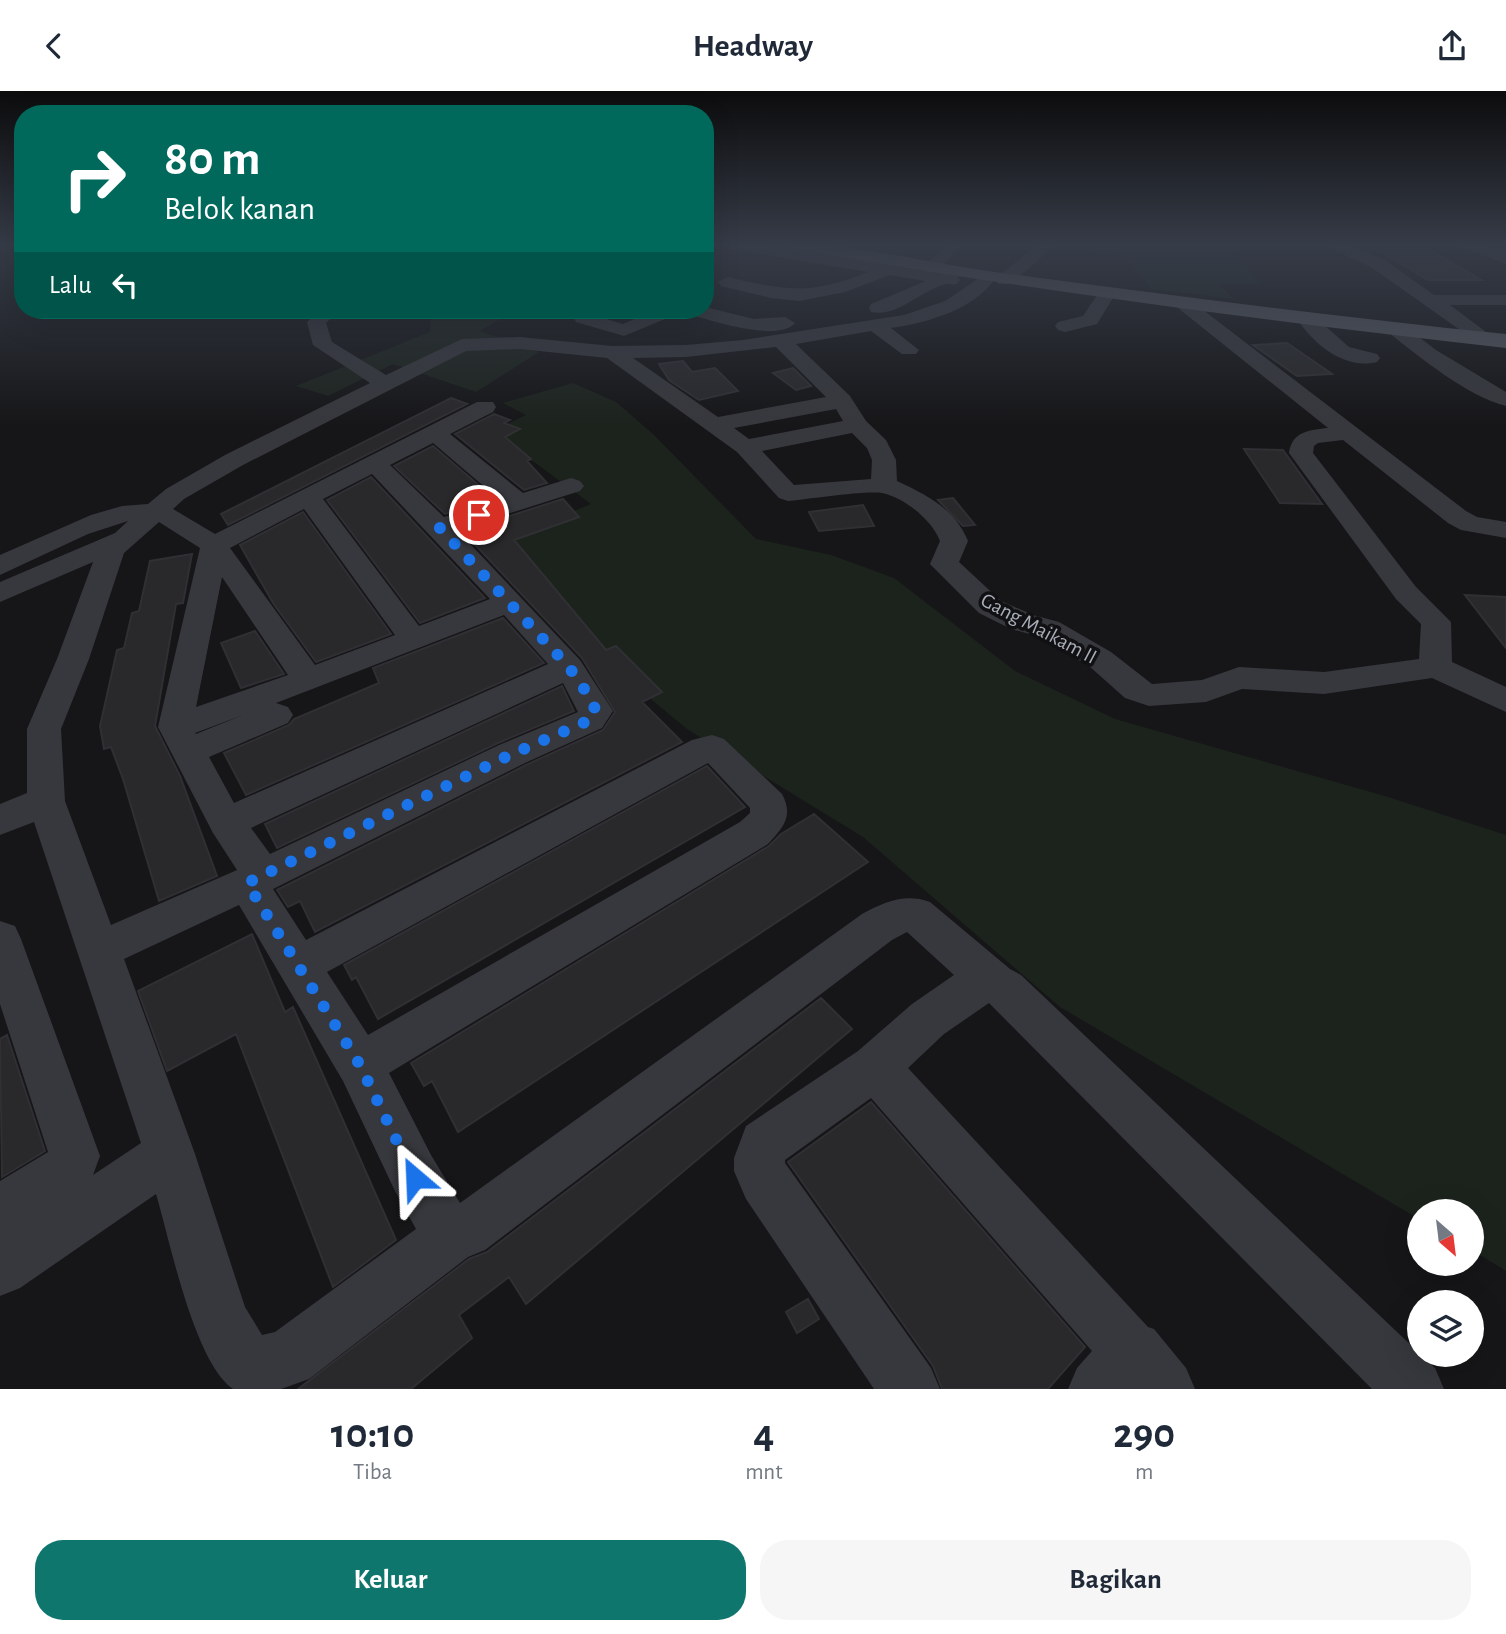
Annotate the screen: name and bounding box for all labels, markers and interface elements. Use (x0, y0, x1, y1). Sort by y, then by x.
icon: back (35, 27, 73, 65)
icon: share (1433, 27, 1471, 65)
text: Headway (693, 30, 813, 62)
icon: right (49, 133, 140, 224)
text: 80 m (164, 135, 261, 184)
text: Belok kanan (164, 193, 315, 225)
icon: left (106, 266, 144, 304)
text: Lalu (49, 272, 92, 298)
pin (449, 485, 509, 545)
icon: arrive (460, 496, 498, 534)
street label: Gang Maikam II (977, 589, 1100, 668)
position arrow (378, 1141, 452, 1215)
north arrow (1407, 1199, 1484, 1276)
map controls (1407, 1199, 1484, 1367)
button: layers (1407, 1290, 1484, 1367)
text: 10:10 (331, 1413, 414, 1455)
text: 4 (753, 1413, 774, 1455)
text: 290 (1113, 1413, 1175, 1455)
text: Tiba (353, 1461, 392, 1484)
text: mnt (745, 1461, 783, 1484)
text: m (1135, 1461, 1153, 1484)
button: Keluar (35, 1540, 746, 1620)
button: Bagikan (760, 1540, 1471, 1620)

